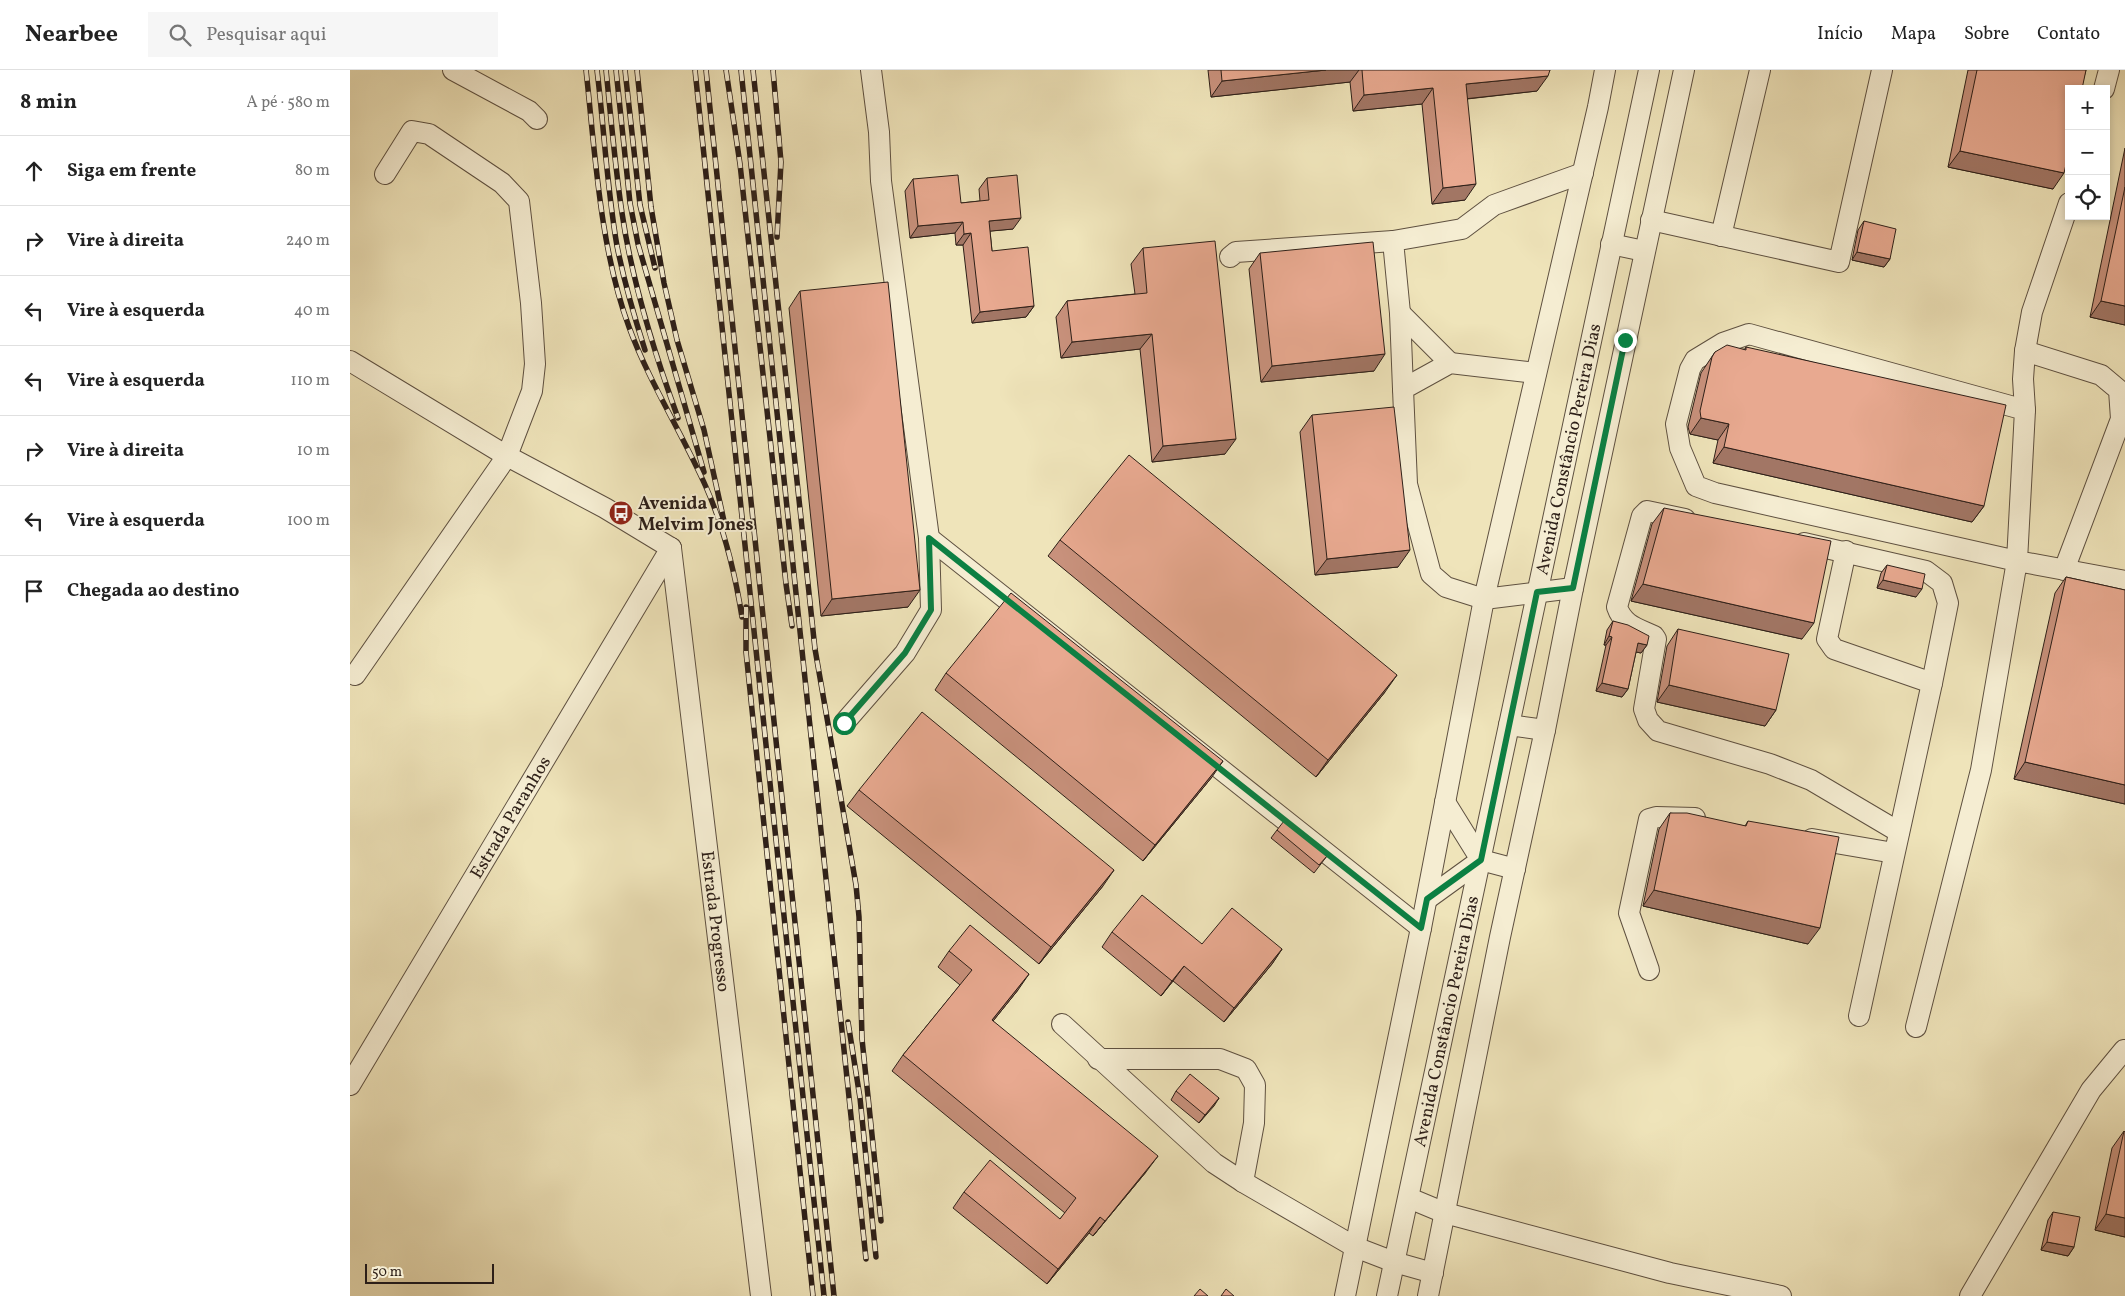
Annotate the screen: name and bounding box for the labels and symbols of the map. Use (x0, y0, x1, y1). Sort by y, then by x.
street label: Avenida Constâncio Pereira Dias (1530, 321, 1608, 577)
route end (1614, 329, 1637, 352)
place label: Avenida Melvim Jones (638, 492, 754, 538)
bus stop icon: Avenida Melvim Jones (608, 500, 634, 526)
route start (833, 712, 856, 735)
street label: Estrada Paranhos (465, 752, 558, 884)
street label: Estrada Progresso (694, 849, 735, 993)
street label: Avenida Constâncio Pereira Dias (1408, 894, 1486, 1150)
scale bar (365, 1261, 494, 1284)

